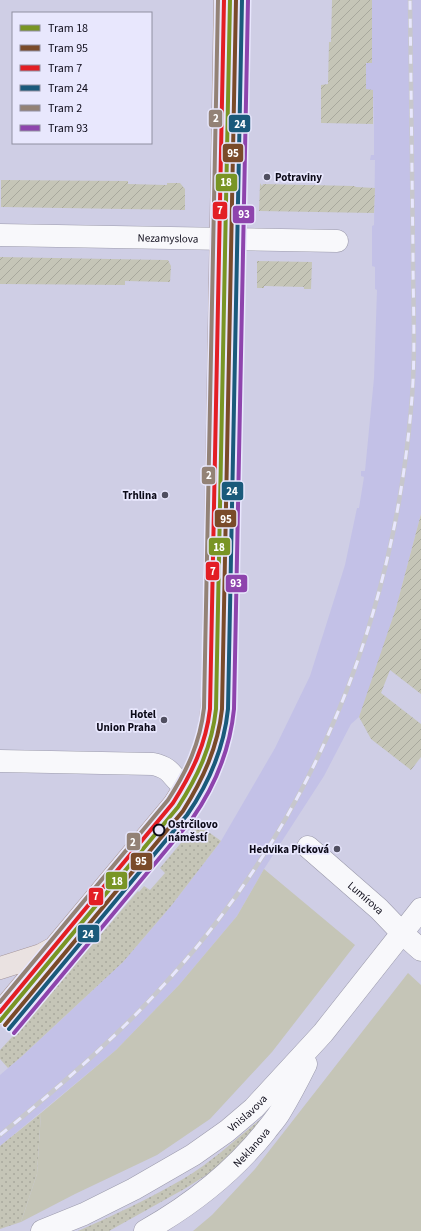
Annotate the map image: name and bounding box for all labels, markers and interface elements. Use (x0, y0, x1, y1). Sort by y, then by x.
legend (12, 12, 152, 144)
text: Tram 18 (48, 20, 88, 37)
text: Tram 95 (48, 40, 88, 57)
text: Tram 7 (48, 60, 82, 77)
text: Tram 24 (48, 80, 88, 97)
text: Tram 2 (48, 100, 82, 117)
line badge: 2 (208, 109, 223, 128)
text: 2 (213, 111, 219, 126)
line badge: 24 (228, 114, 251, 133)
text: 24 (234, 117, 246, 132)
text: Tram 93 (48, 120, 88, 137)
line badge: 95 (222, 143, 244, 163)
text: 95 (227, 146, 239, 161)
place label: Potraviny (275, 170, 322, 185)
marker: Potraviny (262, 172, 272, 182)
line badge: 18 (215, 173, 238, 192)
text: 18 (220, 175, 232, 190)
line badge: 7 (212, 201, 228, 220)
text: 7 (217, 203, 223, 218)
line badge: 93 (232, 205, 255, 224)
text: 93 (238, 207, 250, 222)
street label: Nezamyslova (138, 230, 198, 247)
line badge: 2 (201, 466, 216, 485)
text: 2 (206, 468, 212, 483)
line badge: 24 (221, 481, 244, 501)
text: 24 (226, 484, 238, 499)
place label: Trhlina (122, 488, 157, 503)
marker: Trhlina (160, 490, 170, 500)
line badge: 95 (214, 509, 237, 528)
text: 95 (220, 512, 232, 527)
line badge: 18 (208, 537, 231, 556)
text: 18 (213, 540, 225, 555)
line badge: 7 (205, 561, 220, 581)
text: 7 (210, 564, 216, 579)
line badge: 93 (225, 574, 248, 593)
text: 93 (230, 576, 242, 591)
place label: Hotel Union Praha (96, 707, 157, 735)
marker: Hotel Union Praha (159, 715, 169, 725)
place label: Ostrčilovo náměstí (168, 817, 218, 845)
marker: Ostrčilovo náměstí (152, 823, 166, 837)
line badge: 2 (126, 832, 141, 851)
text: 2 (130, 835, 136, 850)
place label: Hedvika Picková (249, 842, 329, 857)
marker: Hedvika Picková (332, 844, 342, 854)
line badge: 95 (130, 852, 153, 871)
text: 95 (135, 854, 147, 869)
line badge: 18 (105, 871, 128, 890)
text: 18 (111, 874, 123, 889)
street label: Lumírova (344, 878, 387, 918)
line badge: 7 (88, 887, 104, 906)
text: 7 (93, 889, 99, 904)
line badge: 24 (77, 924, 100, 943)
text: 24 (82, 927, 94, 942)
street label: Vnislavova (225, 1092, 271, 1135)
street label: Neklanova (230, 1125, 274, 1171)

